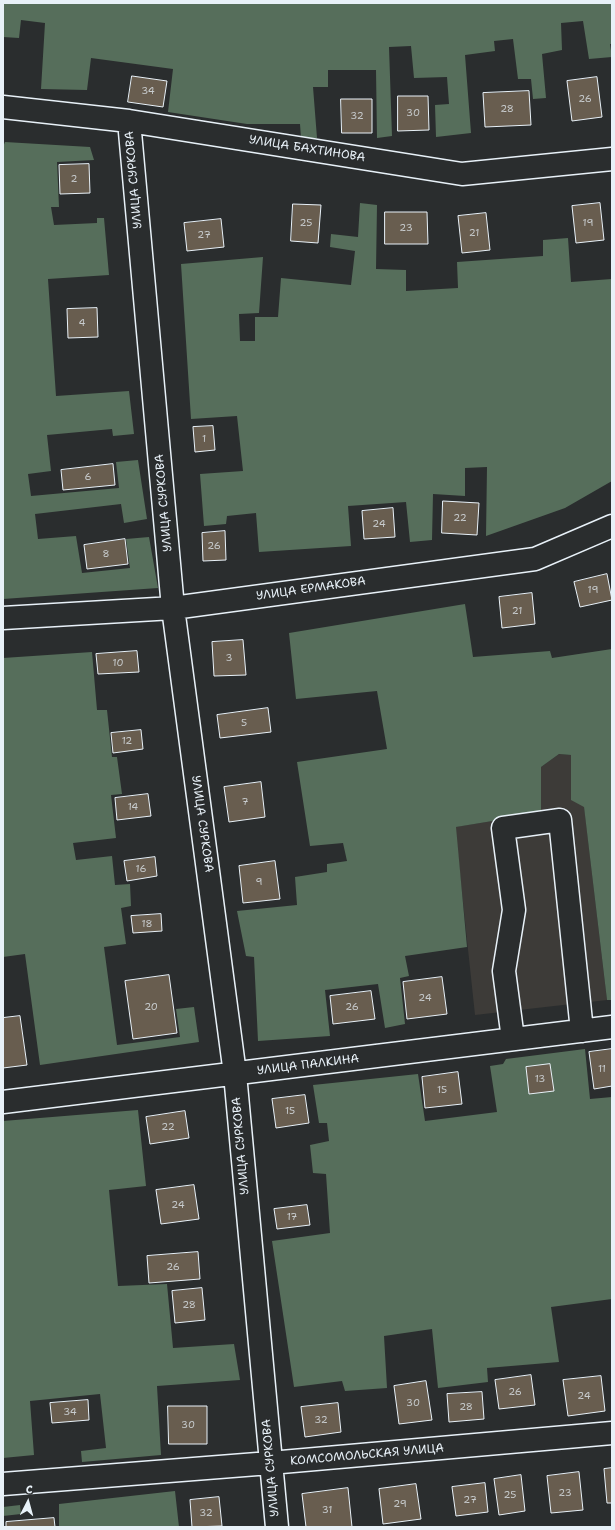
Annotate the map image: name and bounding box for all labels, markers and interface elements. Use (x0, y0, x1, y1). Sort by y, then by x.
house number: 34 (141, 85, 155, 97)
house number: 26 (578, 93, 592, 105)
house number: 28 (500, 103, 514, 115)
house number: 30 (406, 107, 420, 119)
house number: 32 (350, 110, 364, 122)
street label: УЛИЦА СУРКОВА (123, 131, 145, 229)
street label: УЛИЦА БАХТИНОВА (248, 133, 366, 165)
house number: 2 (71, 173, 77, 185)
house number: 25 (300, 217, 312, 229)
house number: 19 (583, 217, 593, 229)
house number: 23 (399, 222, 413, 234)
house number: 21 (469, 227, 479, 239)
house number: 27 (197, 229, 211, 241)
house number: 4 (79, 317, 85, 329)
house number: 1 (202, 433, 206, 445)
street label: УЛИЦА СУРКОВА (153, 454, 175, 552)
house number: 6 (85, 471, 91, 483)
house number: 22 (453, 512, 467, 524)
house number: 24 (372, 518, 386, 530)
house number: 26 (207, 540, 221, 552)
house number: 8 (103, 548, 109, 560)
street label: УЛИЦА ЕРМАКОВА (255, 574, 367, 604)
house number: 19 (588, 584, 598, 596)
house number: 21 (512, 605, 522, 617)
house number: 3 (226, 652, 232, 664)
house number: 10 (113, 657, 123, 669)
house number: 5 (241, 717, 247, 729)
house number: 12 (122, 735, 132, 747)
street label: УЛИЦА СУРКОВА (188, 774, 216, 874)
house number: 7 (242, 796, 248, 808)
house number: 14 (128, 801, 138, 813)
house number: 16 (136, 863, 146, 875)
house number: 9 (256, 876, 262, 888)
house number: 18 (141, 918, 153, 930)
house number: 24 (418, 992, 432, 1004)
house number: 20 (144, 1001, 158, 1013)
house number: 26 (345, 1001, 359, 1013)
street label: УЛИЦА ПАЛКИНА (256, 1052, 360, 1078)
house number: 11 (598, 1063, 606, 1075)
house number: 13 (535, 1073, 545, 1085)
house number: 15 (437, 1084, 447, 1096)
street label: УЛИЦА СУРКОВА (230, 1097, 252, 1195)
house number: 15 (285, 1105, 295, 1117)
house number: 22 (161, 1121, 175, 1133)
house number: 24 (171, 1199, 185, 1211)
house number: 17 (287, 1211, 297, 1223)
house number: 26 (166, 1261, 180, 1273)
house number: 28 (182, 1299, 196, 1311)
house number: 26 (508, 1386, 522, 1398)
house number: 24 (577, 1390, 591, 1402)
house number: 30 (406, 1397, 420, 1409)
house number: 28 (459, 1401, 473, 1413)
house number: 34 (63, 1406, 77, 1418)
house number: 32 (314, 1414, 328, 1426)
house number: 30 (181, 1419, 195, 1431)
street label: УЛИЦА СУРКОВА (260, 1419, 282, 1517)
street label: КОМСОМОЛЬСКАЯ УЛИЦА (290, 1441, 444, 1469)
north arrow (8, 1482, 48, 1522)
text: С (25, 1482, 33, 1497)
house number: 23 (558, 1487, 572, 1499)
house number: 25 (504, 1489, 516, 1501)
house number: 27 (463, 1494, 477, 1506)
house number: 29 (393, 1498, 407, 1510)
house number: 31 (322, 1504, 332, 1516)
house number: 32 (199, 1507, 213, 1519)

